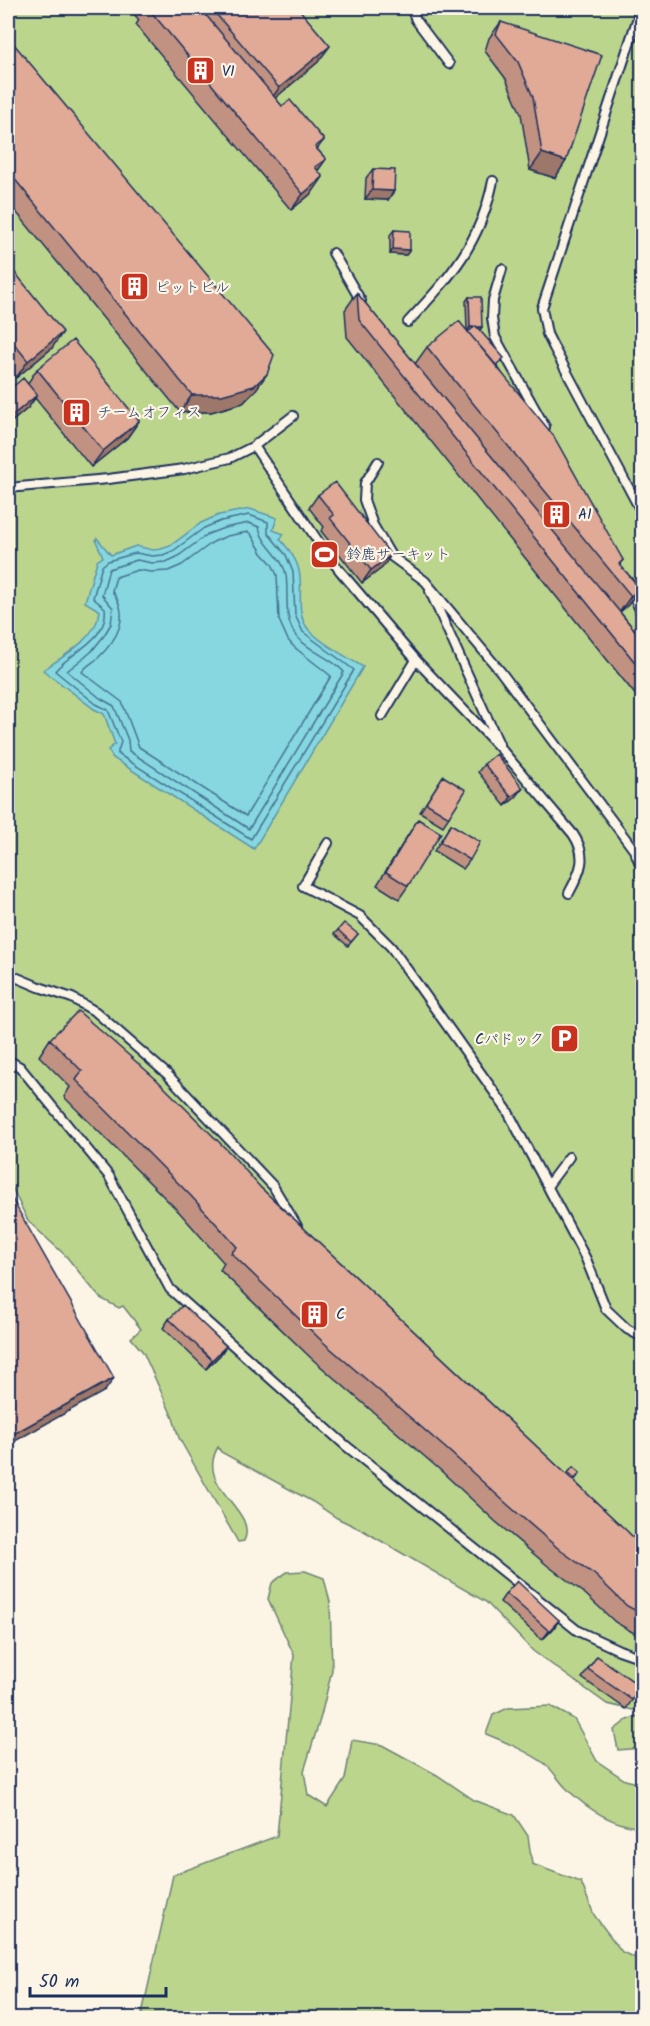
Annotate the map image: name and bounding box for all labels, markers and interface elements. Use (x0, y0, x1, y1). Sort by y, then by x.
building icon: V1 (185, 55, 217, 87)
place label: V1 (222, 60, 235, 84)
building icon: ピットビル (118, 271, 150, 303)
place label: ピットビル (155, 276, 230, 300)
building icon: チームオフィス (60, 396, 92, 428)
place label: チームオフィス (97, 401, 201, 425)
building icon: A1 (541, 498, 573, 530)
place label: A1 (578, 503, 592, 527)
sports icon: 鈴鹿サーキット (309, 538, 341, 570)
place label: 鈴鹿サーキット (346, 543, 451, 567)
parking icon: Cパドック (549, 1023, 581, 1055)
place label: Cパドック (475, 1028, 544, 1052)
building icon: C (299, 1298, 331, 1330)
place label: C (336, 1303, 345, 1327)
scale bar (30, 1960, 166, 1998)
text: 50 m (39, 1968, 79, 1997)

